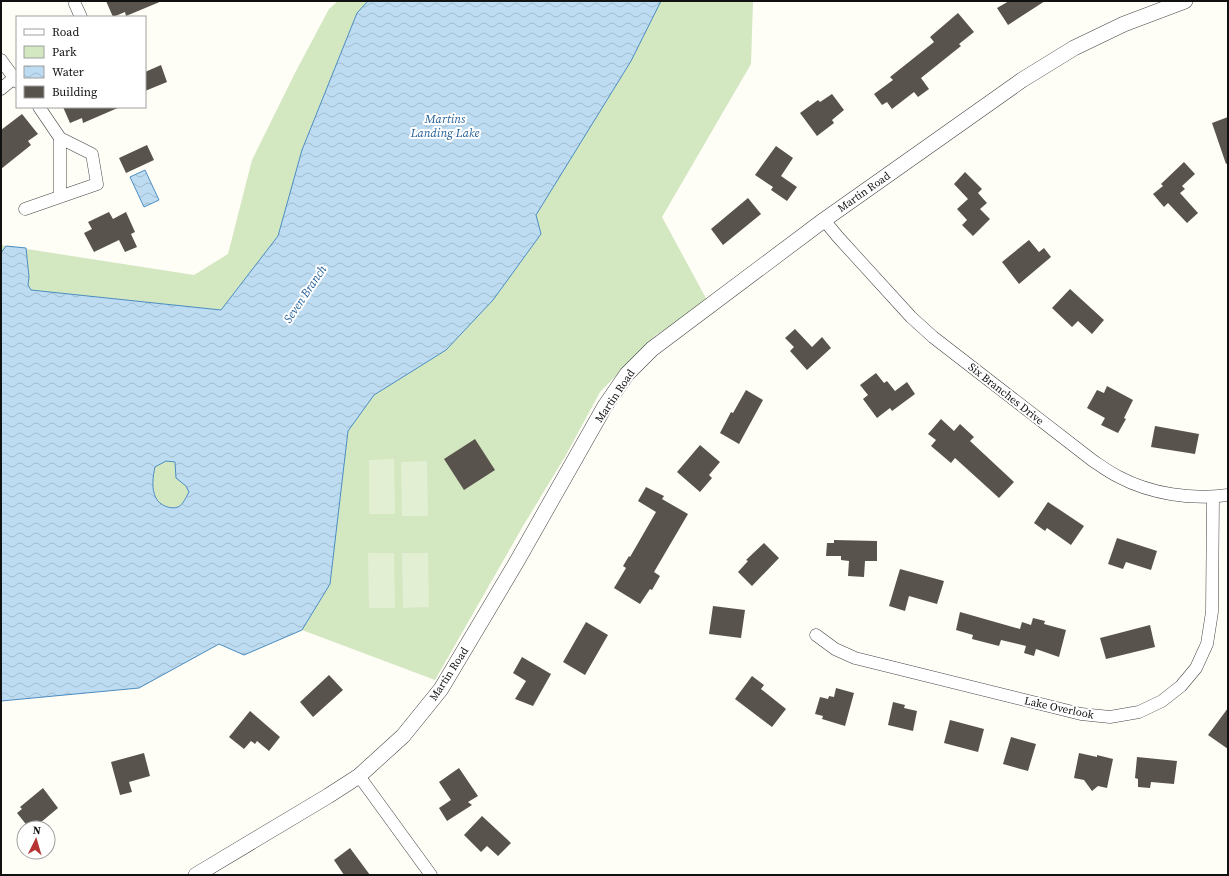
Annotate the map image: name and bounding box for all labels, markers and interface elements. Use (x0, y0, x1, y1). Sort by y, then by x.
legend (16, 16, 146, 108)
text: Road (52, 24, 79, 40)
text: Park (52, 44, 77, 60)
text: Water (52, 64, 84, 80)
text: Building (52, 84, 97, 100)
water label: Martins Landing Lake (410, 111, 479, 141)
street label: Martin Road (835, 168, 894, 216)
water label: Seven Branch (280, 262, 330, 326)
street label: Six Branches Drive (965, 360, 1047, 429)
street label: Martin Road (592, 366, 639, 426)
street label: Martin Road (426, 644, 472, 704)
street label: Lake Overlook (1023, 693, 1096, 723)
north arrow (16, 820, 56, 860)
text: N (32, 823, 41, 838)

